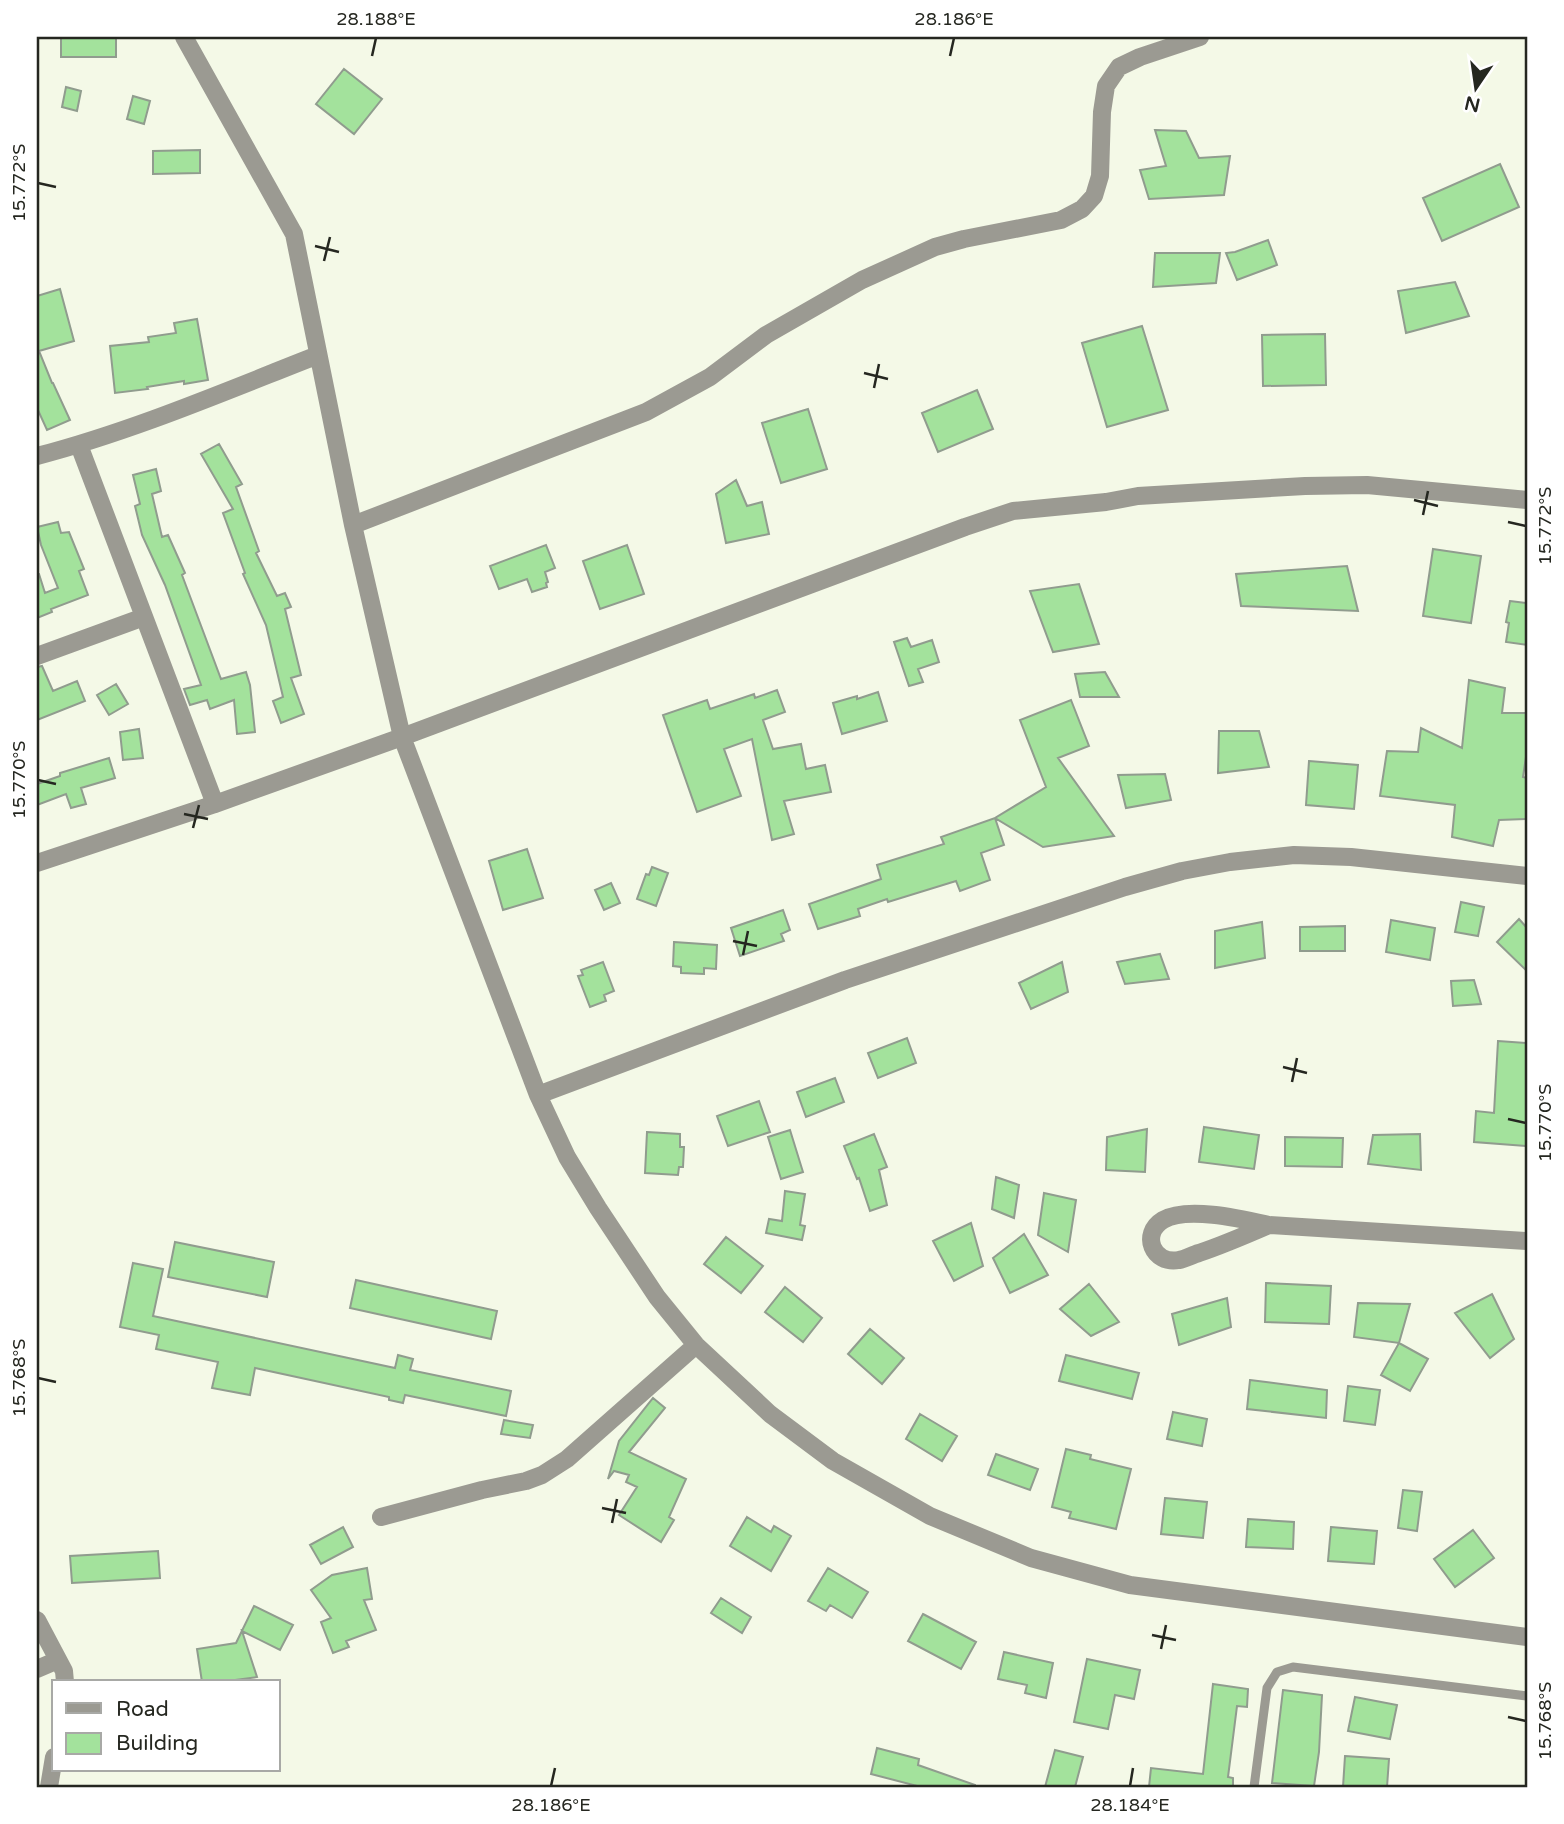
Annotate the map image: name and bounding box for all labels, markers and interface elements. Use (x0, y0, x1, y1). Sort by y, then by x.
text: 28.188°E (336, 8, 416, 30)
text: 28.186°E (914, 8, 994, 30)
north arrow (1442, 52, 1512, 122)
text: N (1462, 91, 1482, 116)
text: 15.772°S (8, 144, 30, 222)
text: 15.772°S (1534, 487, 1556, 565)
text: 15.770°S (8, 741, 30, 819)
text: 15.770°S (1534, 1084, 1556, 1162)
text: 15.768°S (8, 1339, 30, 1417)
legend (52, 1680, 280, 1772)
text: 15.768°S (1534, 1682, 1556, 1760)
text: Road (116, 1697, 169, 1722)
text: Building (116, 1731, 198, 1756)
text: 28.186°E (511, 1794, 591, 1816)
text: 28.184°E (1090, 1794, 1170, 1816)

